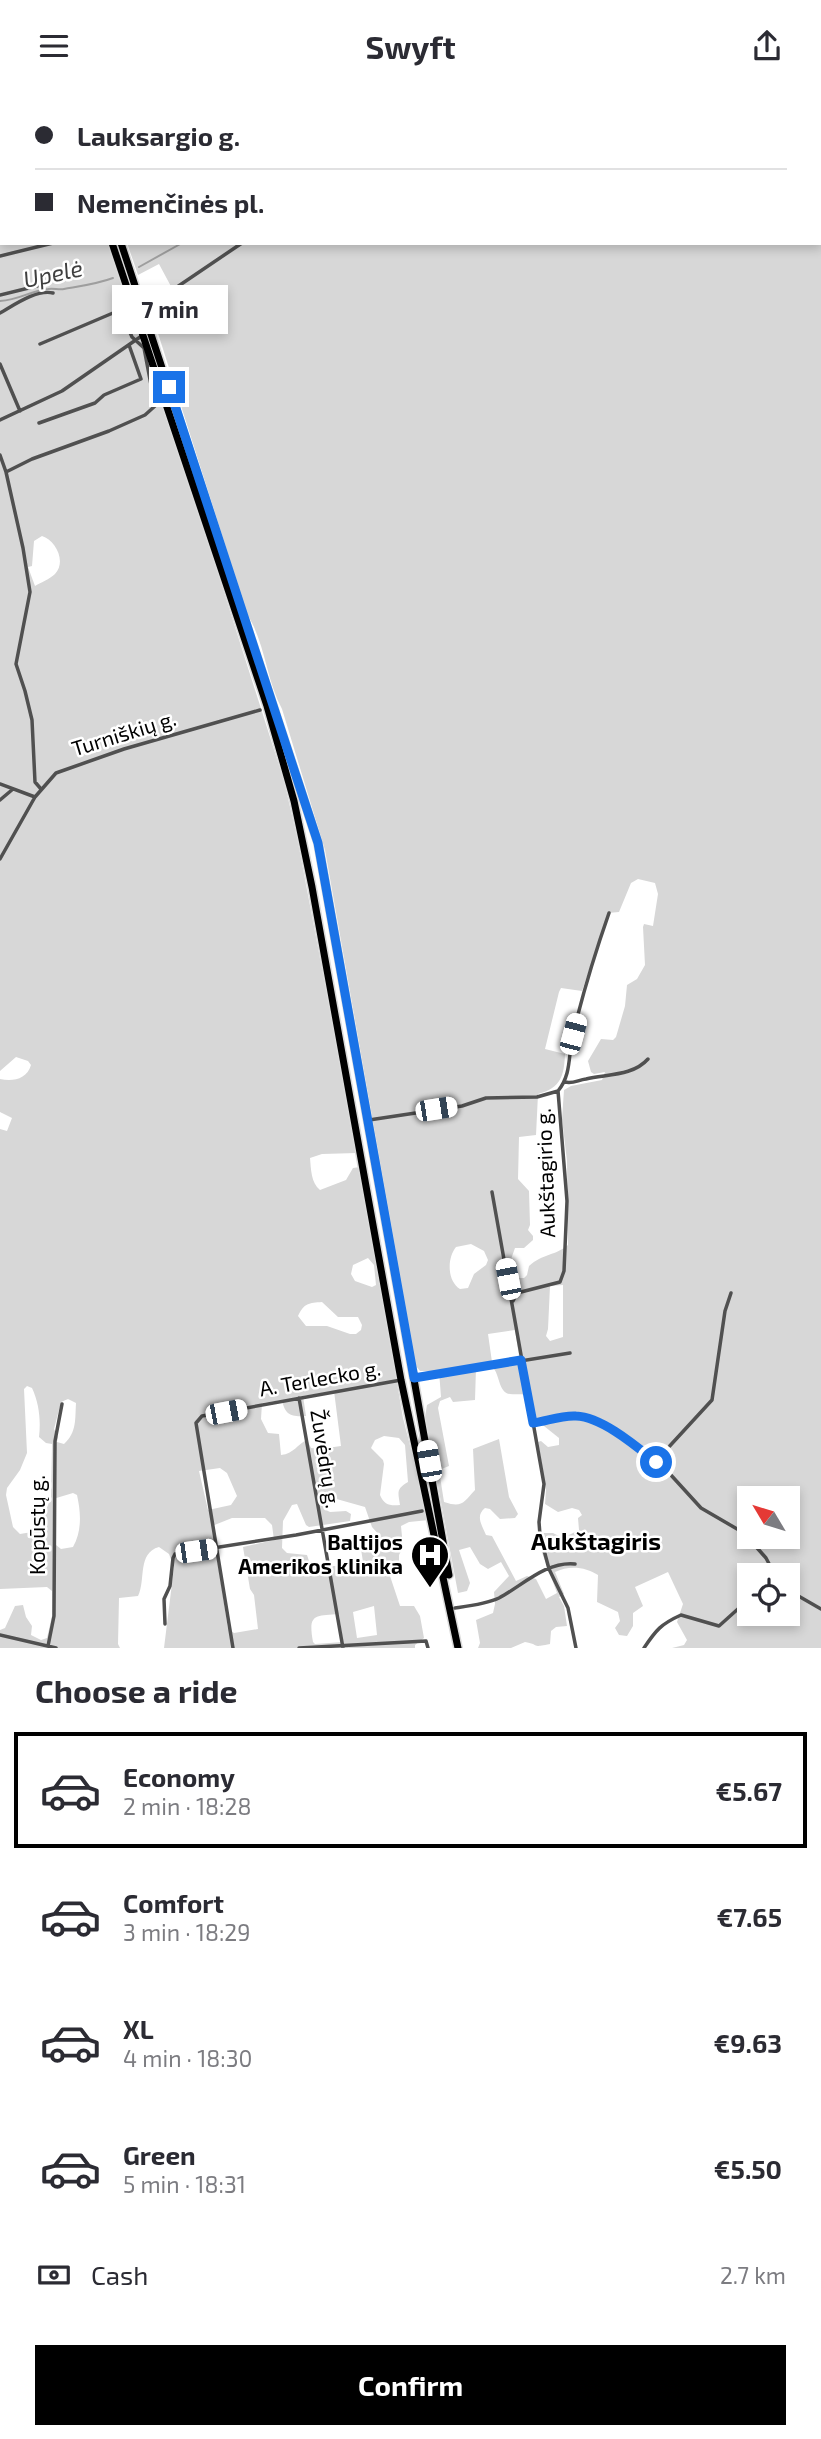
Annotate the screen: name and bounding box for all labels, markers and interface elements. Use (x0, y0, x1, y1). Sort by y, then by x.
icon: menu (35, 27, 73, 65)
text: Swyft (365, 27, 456, 65)
icon: share (748, 27, 786, 65)
text: Lauksargio g. (77, 120, 240, 151)
text: Nemenčinės pl. (77, 187, 264, 218)
water label: Upelė (21, 253, 85, 293)
callout: 7 min (111, 285, 227, 335)
text: 7 min (141, 295, 199, 323)
route end (153, 371, 185, 403)
street label: Turniškių g. (68, 705, 179, 760)
car (558, 1011, 589, 1057)
car (414, 1095, 459, 1123)
street label: Aukštagirio g. (530, 1108, 559, 1238)
car (494, 1256, 523, 1302)
street label: A. Terlecko g. (257, 1355, 382, 1401)
car (204, 1398, 249, 1426)
street label: Žuvėdrų g. (306, 1408, 347, 1510)
car (416, 1438, 443, 1484)
route start (640, 1446, 672, 1478)
street label: Kopūstų g. (24, 1475, 49, 1575)
north arrow (737, 1486, 800, 1549)
map controls (737, 1486, 800, 1626)
district label: Aukštagiris (531, 1526, 661, 1555)
place label: Baltijos Amerikos klinika (238, 1529, 403, 1578)
hospital icon: Baltijos Amerikos klinika (409, 1534, 451, 1589)
car (174, 1538, 219, 1564)
button: locate (737, 1563, 800, 1626)
text: Choose a ride (35, 1671, 238, 1709)
icon: car (39, 1759, 102, 1822)
text: Economy (123, 1761, 235, 1792)
text: €5.67 (716, 1775, 782, 1806)
text: 2 min · 18:28 (123, 1792, 251, 1820)
icon: car (39, 1885, 102, 1948)
text: Comfort (123, 1887, 224, 1918)
text: €7.65 (717, 1901, 782, 1932)
text: 3 min · 18:29 (123, 1918, 250, 1946)
icon: car (39, 2011, 102, 2074)
text: XL (123, 2013, 154, 2044)
text: €9.63 (714, 2027, 782, 2058)
text: 4 min · 18:30 (123, 2044, 252, 2072)
icon: car (39, 2137, 102, 2200)
text: Green (123, 2139, 196, 2170)
text: €5.50 (714, 2153, 782, 2184)
text: 5 min · 18:31 (123, 2170, 246, 2198)
icon: cash (35, 2256, 73, 2294)
text: Cash (91, 2259, 148, 2290)
text: 2.7 km (720, 2261, 786, 2289)
button: Confirm (35, 2345, 786, 2425)

